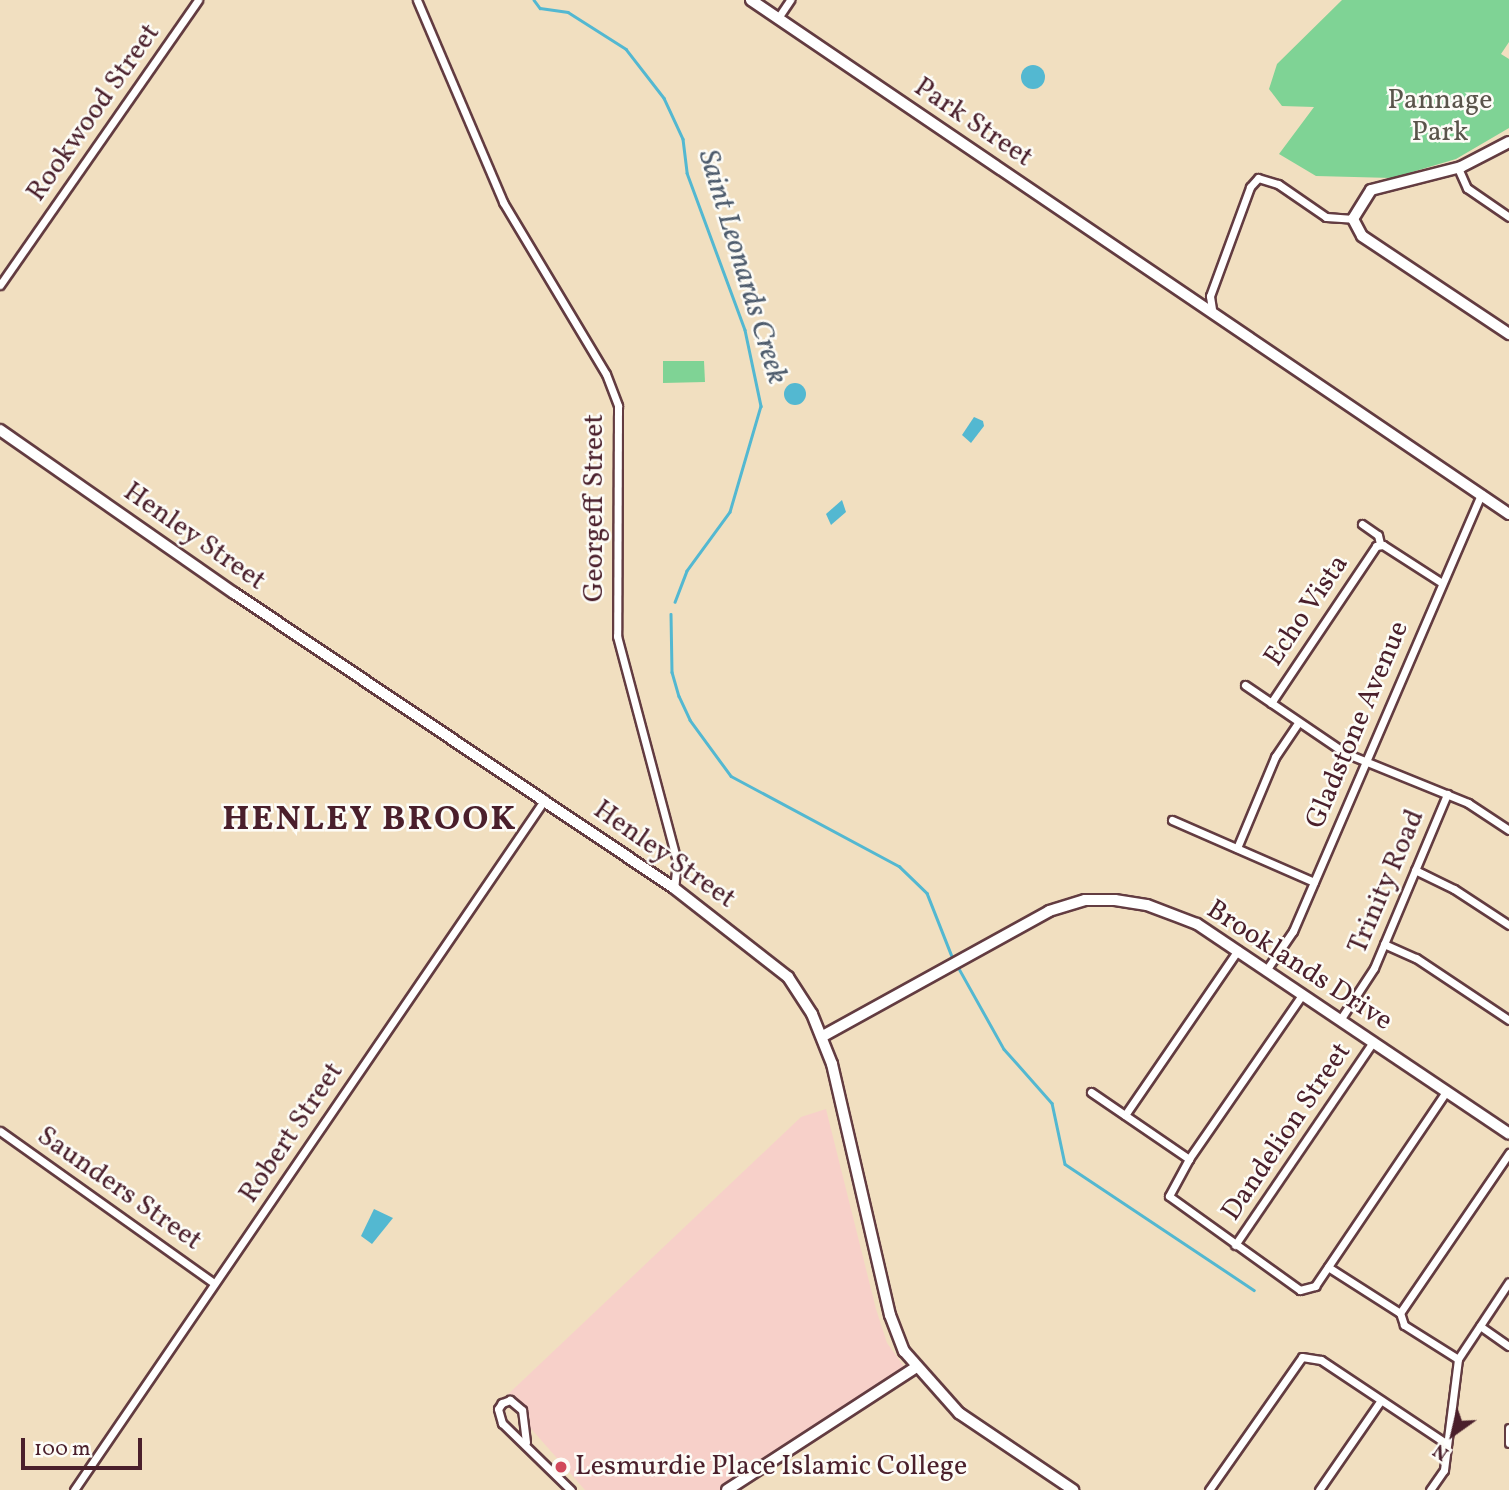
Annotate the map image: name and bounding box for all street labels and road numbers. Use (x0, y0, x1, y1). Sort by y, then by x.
street label: Rookwood Street (20, 18, 168, 208)
street label: Park Street (907, 71, 1039, 175)
street label: Georgeff Street (578, 415, 612, 601)
street label: Henley Street (116, 475, 272, 599)
street label: Echo Vista (1257, 549, 1357, 673)
street label: Gladstone Avenue (1299, 616, 1417, 834)
street label: Henley Street (586, 793, 742, 917)
street label: Trinity Road (1341, 804, 1433, 960)
street label: Brooklands Drive (1200, 893, 1398, 1039)
street label: Dandelion Street (1215, 1037, 1359, 1227)
street label: Robert Street (233, 1056, 351, 1210)
street label: Saunders Street (30, 1120, 208, 1258)

